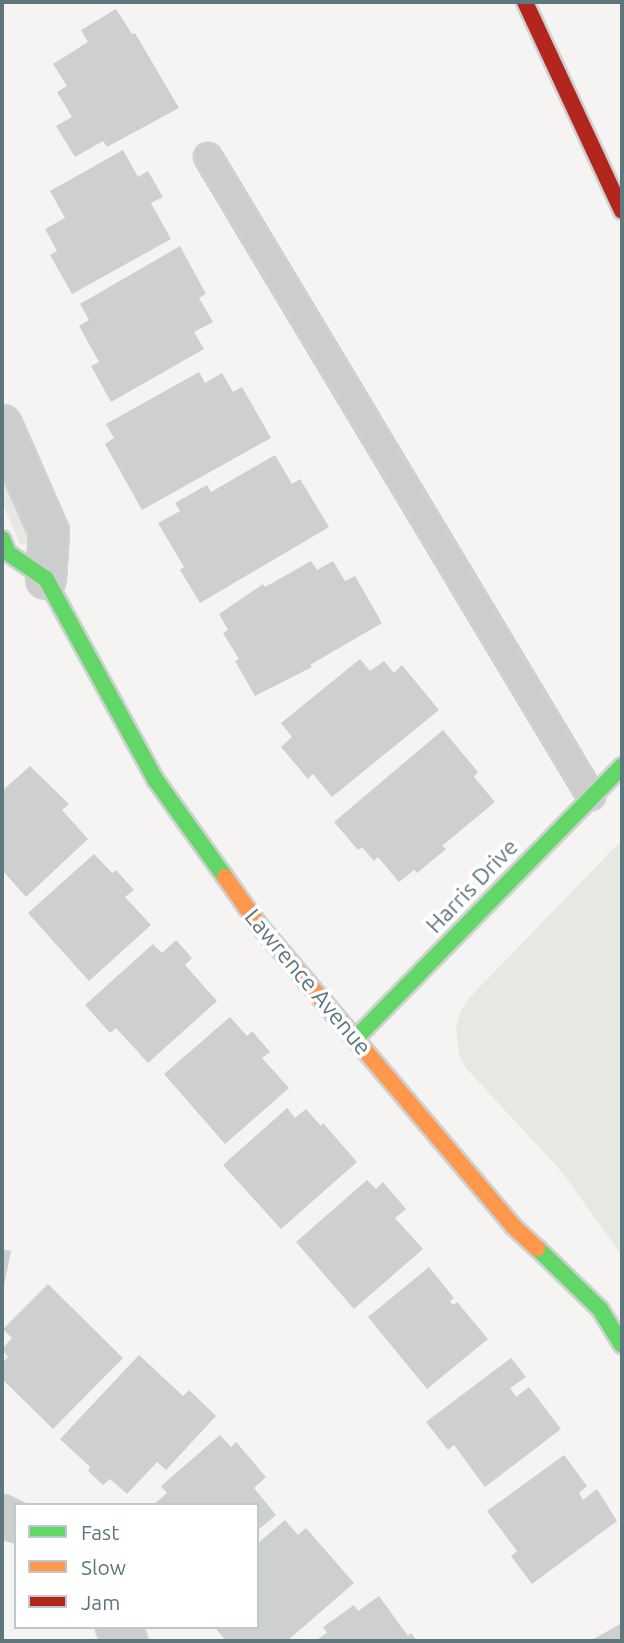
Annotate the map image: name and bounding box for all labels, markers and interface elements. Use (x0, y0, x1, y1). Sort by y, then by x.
street label: Harris Drive (420, 833, 524, 939)
street label: Lawrence Avenue (239, 903, 377, 1061)
legend (14, 1503, 259, 1629)
text: Fast (81, 1520, 119, 1544)
text: Slow (81, 1555, 126, 1579)
text: Jam (81, 1590, 120, 1614)

